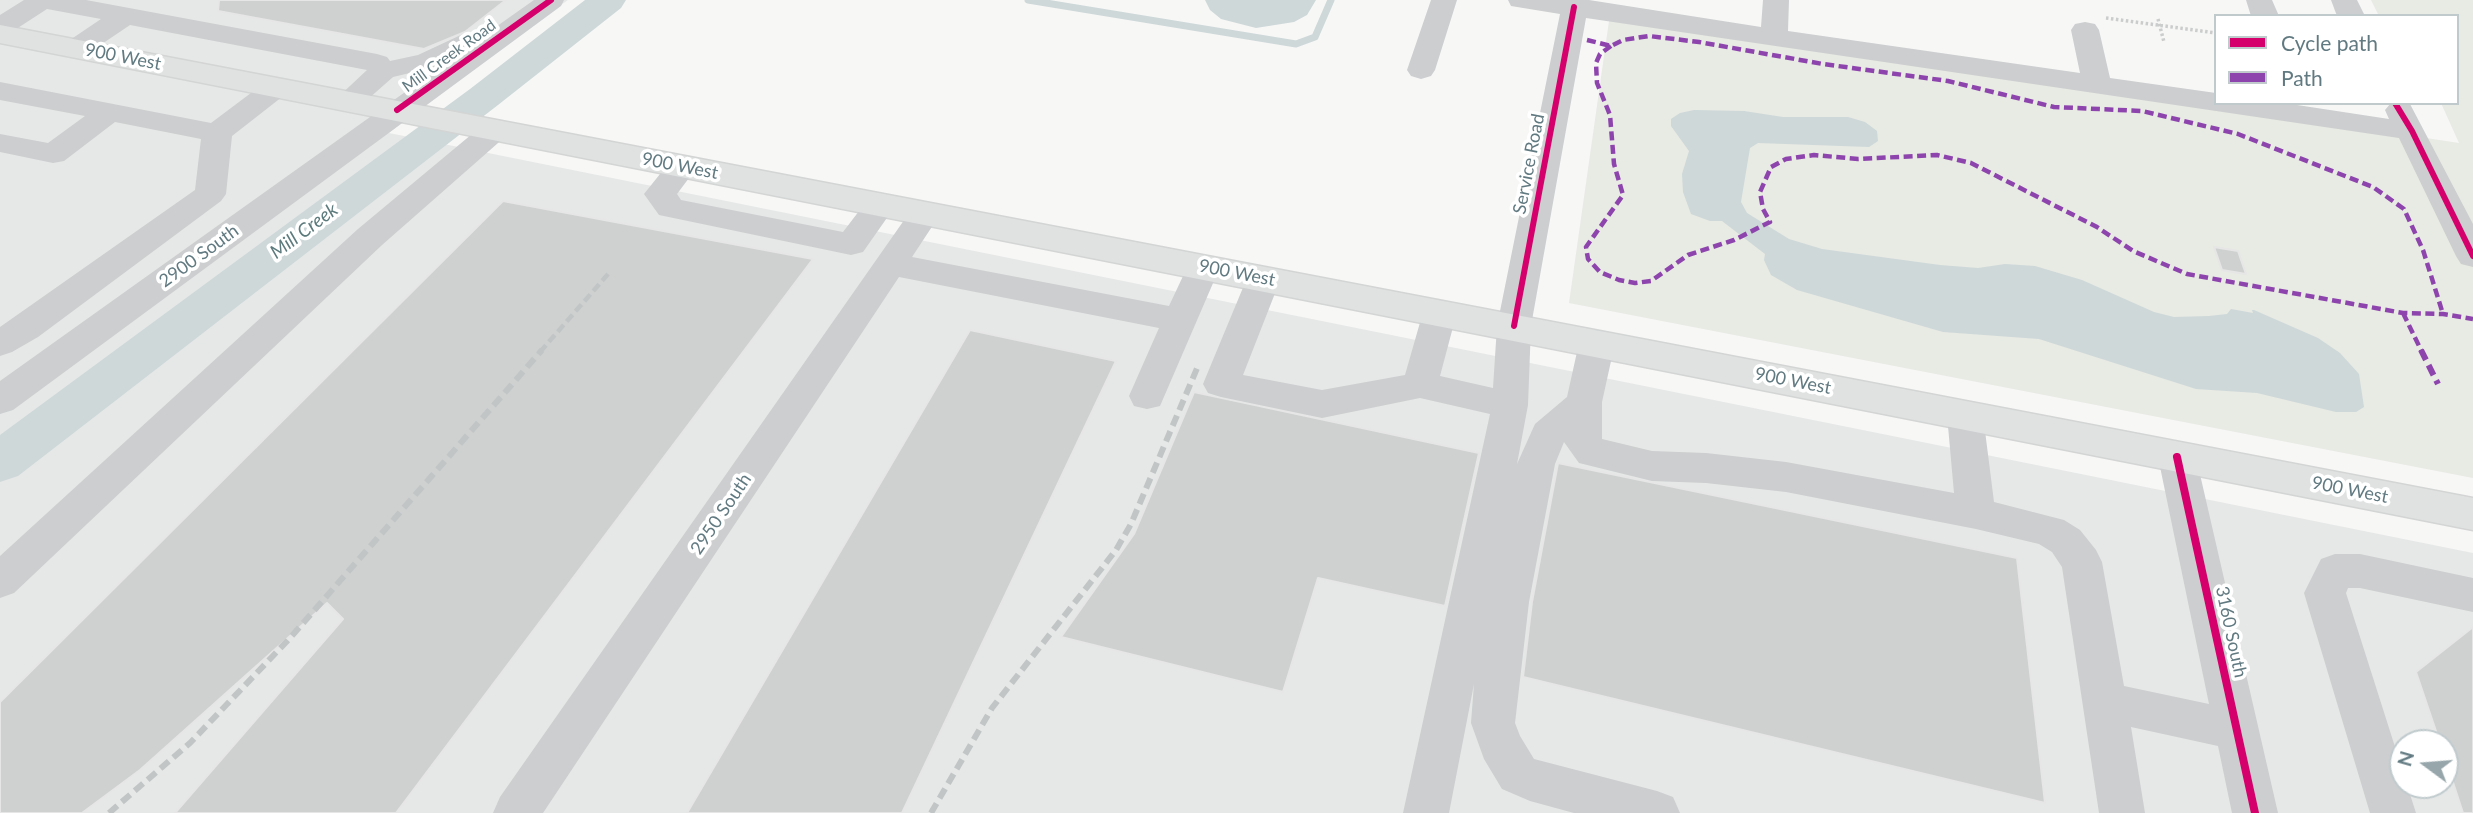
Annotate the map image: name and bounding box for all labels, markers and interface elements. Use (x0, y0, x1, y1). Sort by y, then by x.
legend (2214, 14, 2459, 105)
street label: Mill Creek Road (398, 16, 500, 96)
text: Cycle path (2281, 30, 2378, 55)
street label: 900 West (83, 39, 163, 75)
text: Path (2281, 65, 2323, 90)
street label: Service Road (1509, 112, 1549, 216)
street label: 900 West (640, 148, 720, 184)
water label: Mill Creek (266, 198, 342, 264)
street label: 2900 South (155, 220, 243, 292)
street label: 900 West (1197, 255, 1277, 291)
street label: 900 West (1753, 363, 1833, 399)
street label: 2950 South (686, 469, 756, 559)
street label: 900 West (2310, 472, 2390, 508)
street label: 3160 South (2211, 584, 2251, 680)
north arrow (2389, 729, 2459, 799)
text: N (2392, 748, 2418, 769)

